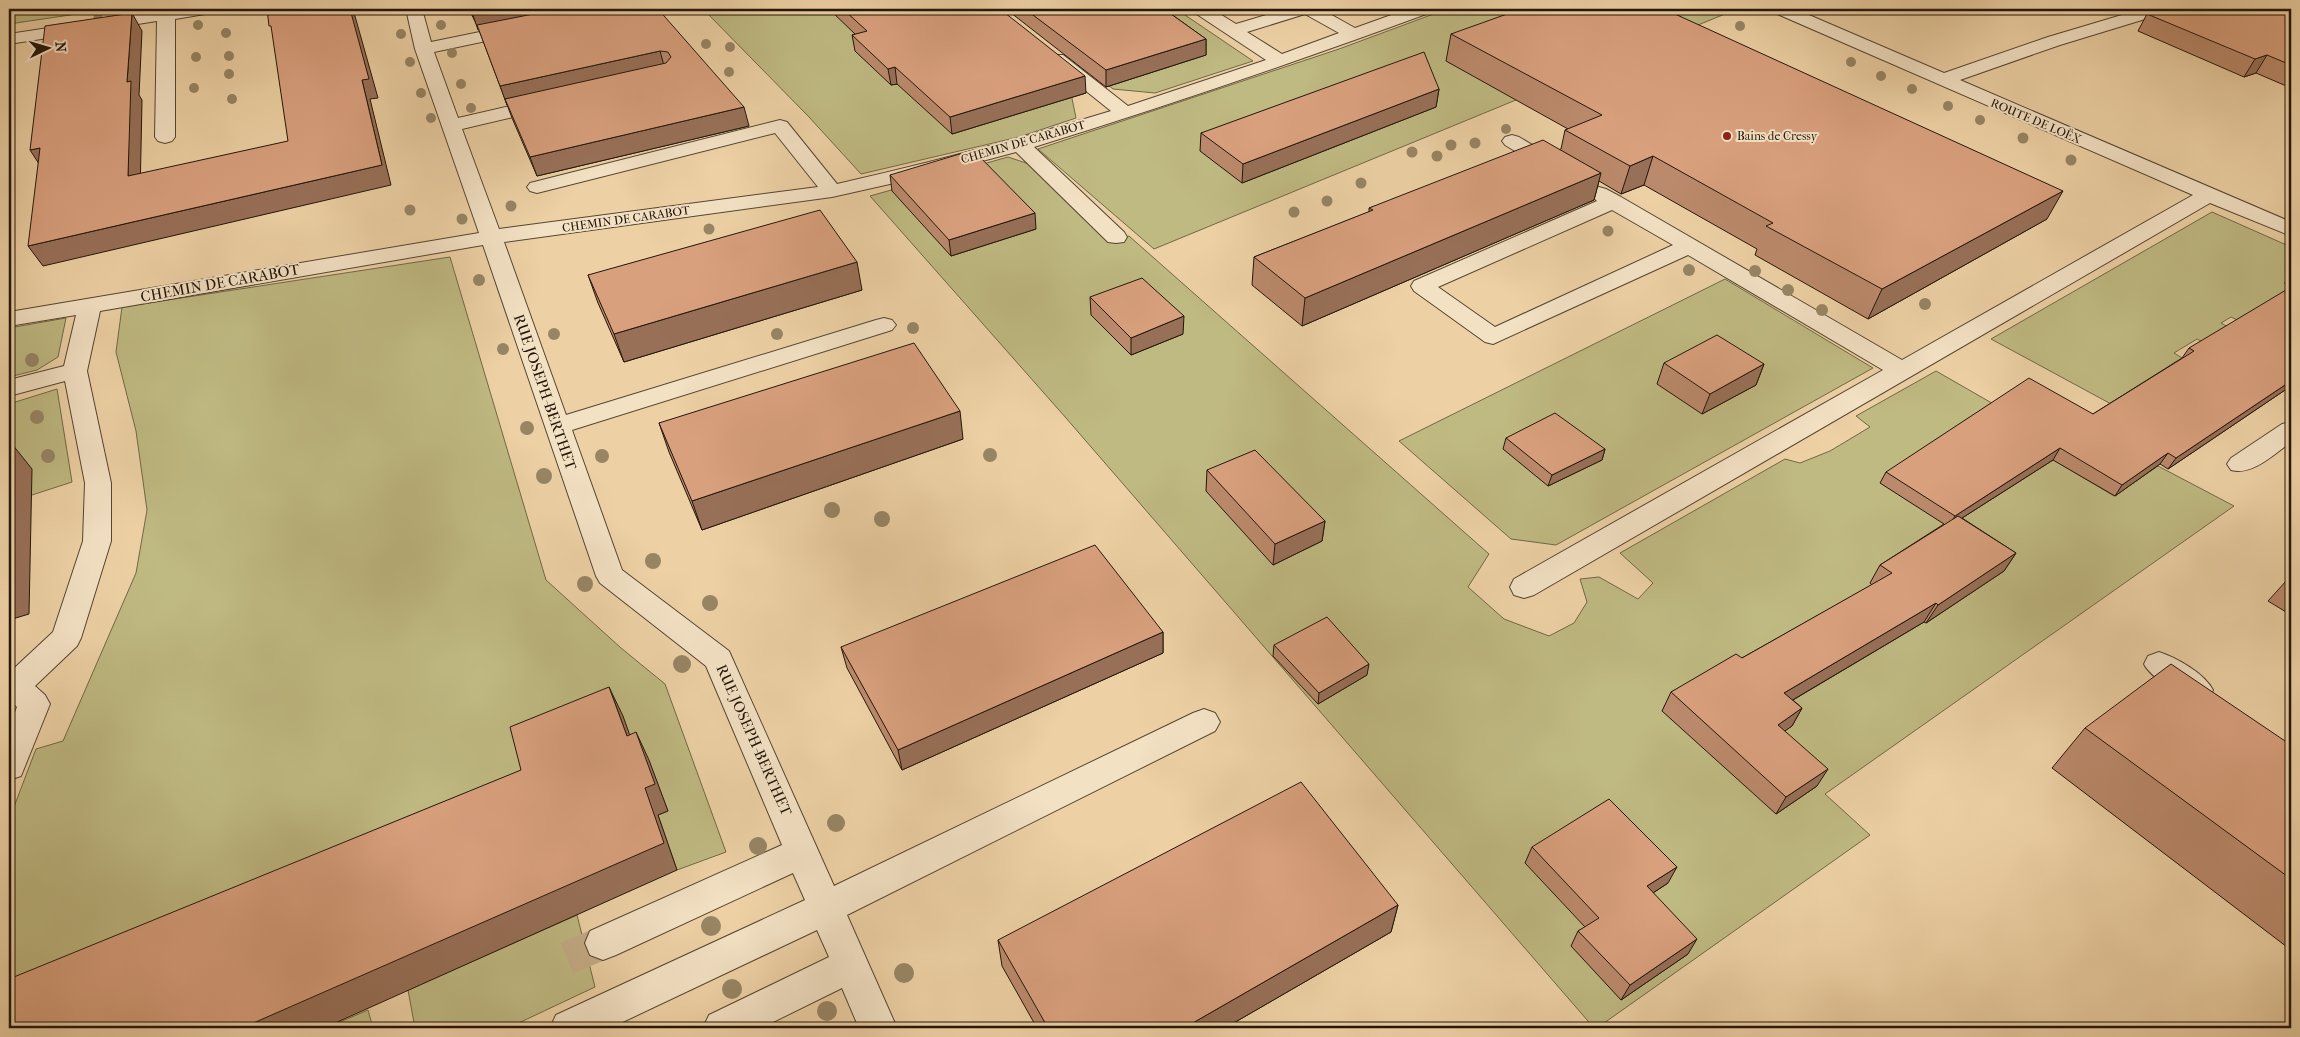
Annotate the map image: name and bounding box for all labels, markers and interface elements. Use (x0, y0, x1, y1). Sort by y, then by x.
north arrow (22, 22, 72, 72)
text: N (52, 41, 69, 53)
street label: ROUTE DE LOËX (1989, 95, 2084, 147)
street label: CHEMIN DE CARABOT (959, 117, 1088, 166)
place label: Bains de Cressy (1737, 129, 1818, 143)
marker: Bains de Cressy (1721, 130, 1733, 142)
street label: CHEMIN DE CARABOT (561, 203, 692, 235)
street label: CHEMIN DE CARABOT (139, 260, 302, 306)
street label: RUE JOSEPH-BERTHET (510, 312, 580, 473)
street label: RUE JOSEPH-BERTHET (712, 662, 796, 819)

